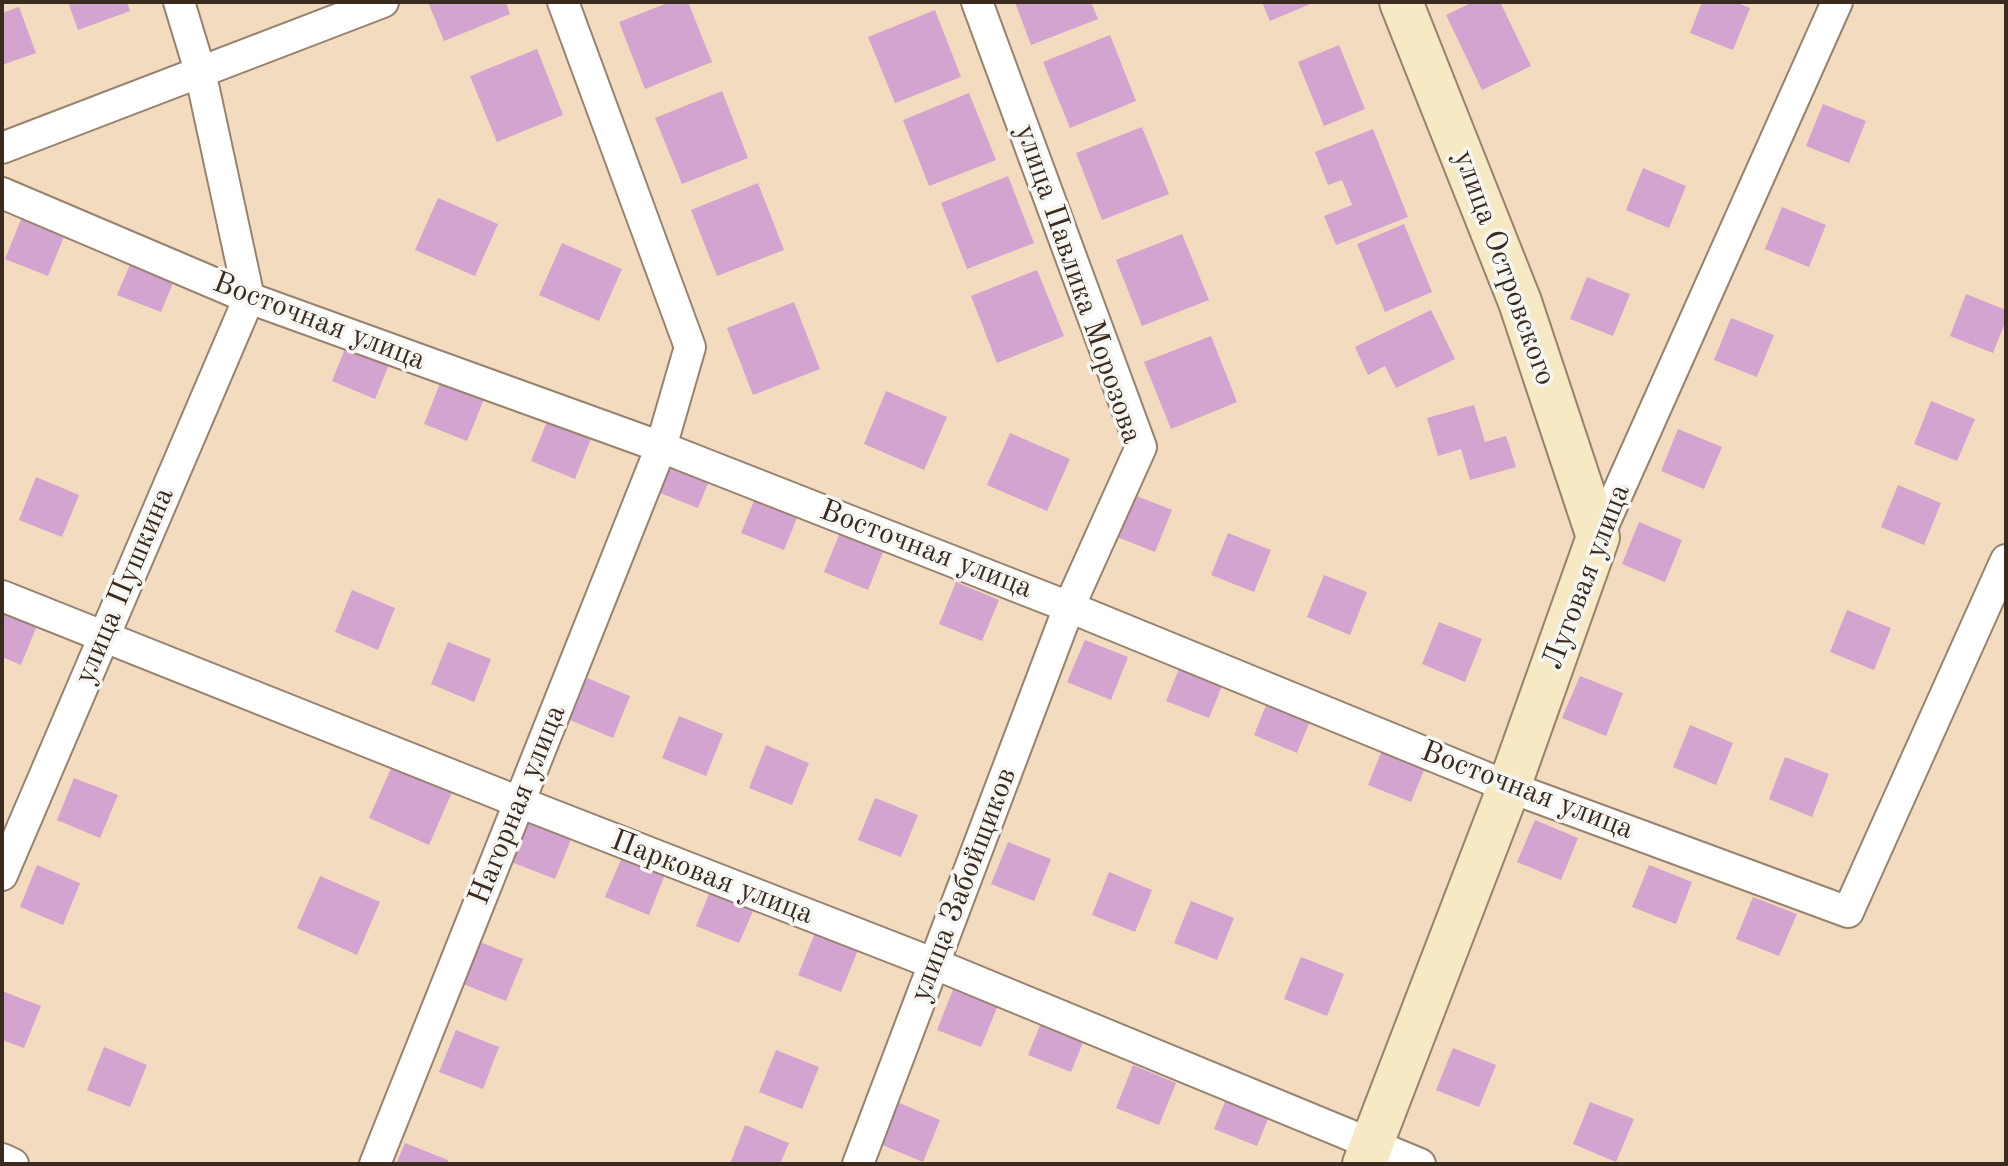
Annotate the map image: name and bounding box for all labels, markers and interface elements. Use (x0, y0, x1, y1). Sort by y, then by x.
street label: улица Павлика Морозова (1006, 120, 1150, 448)
street label: улица Островского (1445, 146, 1563, 390)
street label: Восточная улица (208, 265, 430, 379)
street label: Луговая улица (1535, 479, 1639, 675)
street label: улица Пушкина (67, 482, 183, 690)
street label: Восточная улица (815, 493, 1037, 607)
street label: Нагорная улица (462, 700, 574, 910)
street label: Восточная улица (1416, 734, 1638, 848)
street label: улица Забойщиков (903, 763, 1025, 1007)
street label: Парковая улица (606, 823, 818, 933)

